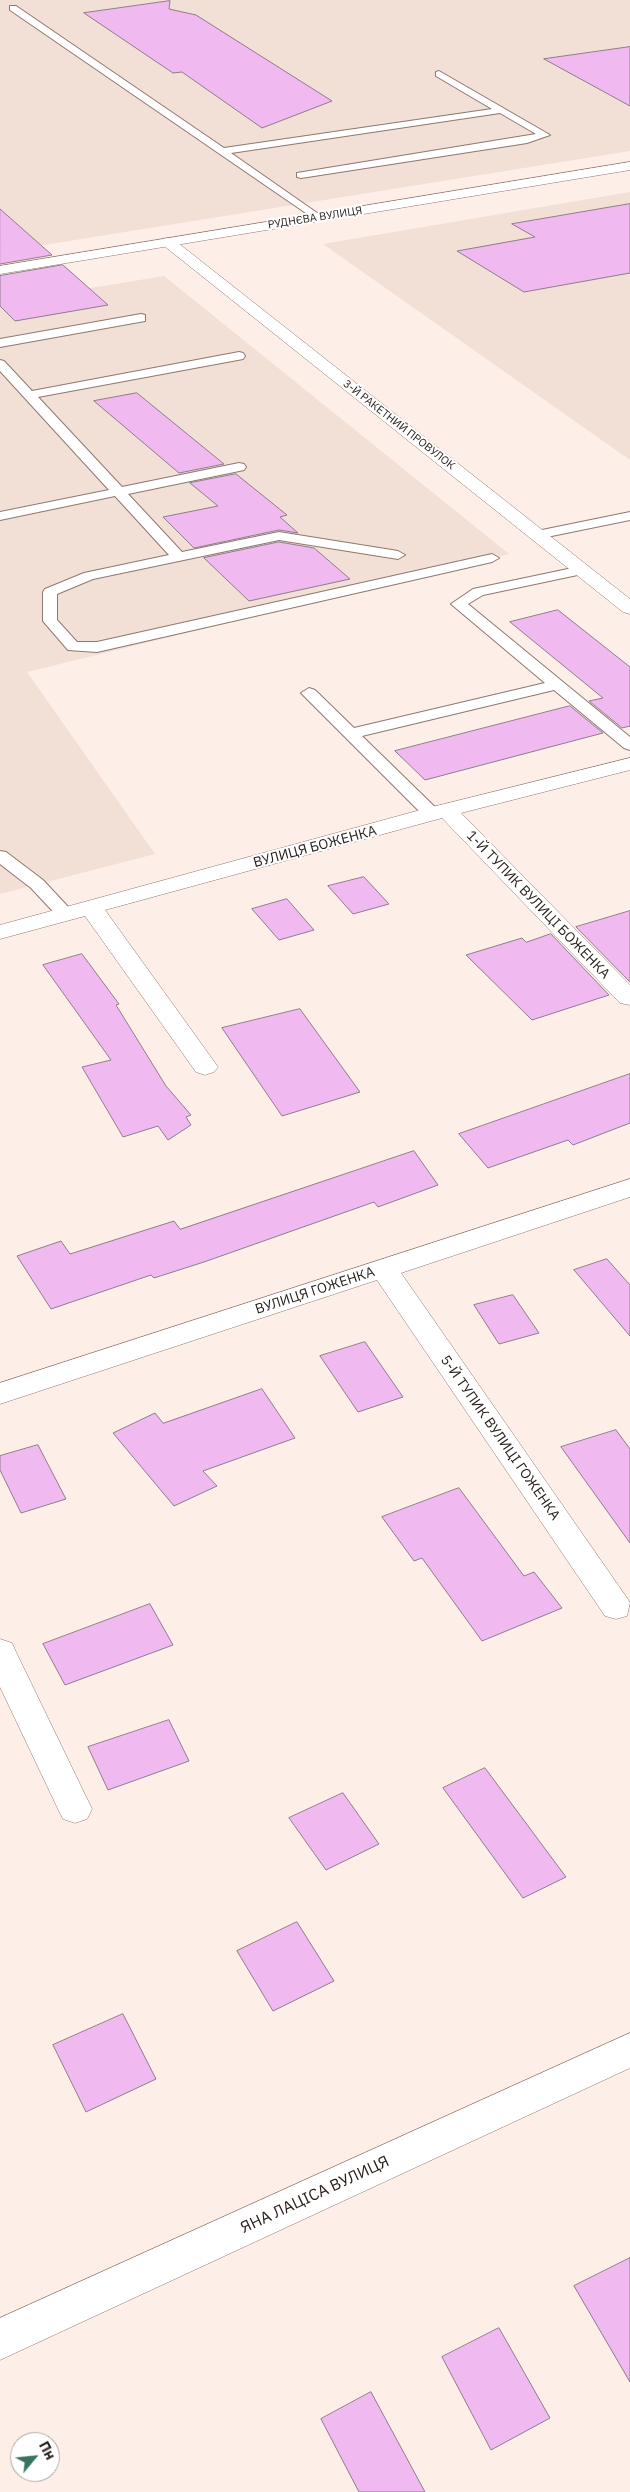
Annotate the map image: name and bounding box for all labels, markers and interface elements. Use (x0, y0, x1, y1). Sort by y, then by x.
street label: РУДНЄВА ВУЛИЦЯ (267, 204, 363, 232)
street label: 3-Й РАКЕТНИЙ ПРОВУЛОК (341, 377, 457, 473)
street label: ВУЛИЦЯ БОЖЕНКА (252, 822, 378, 872)
street label: 1-Й ТУПИК ВУЛИЦІ БОЖЕНКА (463, 827, 613, 983)
street label: ВУЛИЦЯ ГОЖЕНКА (253, 1264, 377, 1318)
street label: 5-Й ТУПИК ВУЛИЦІ ГОЖЕНКА (437, 1352, 563, 1524)
street label: ЯНА ЛАЦІСА ВУЛИЦЯ (238, 2152, 392, 2238)
north arrow (10, 2432, 60, 2482)
text: Пн (35, 2438, 60, 2463)

